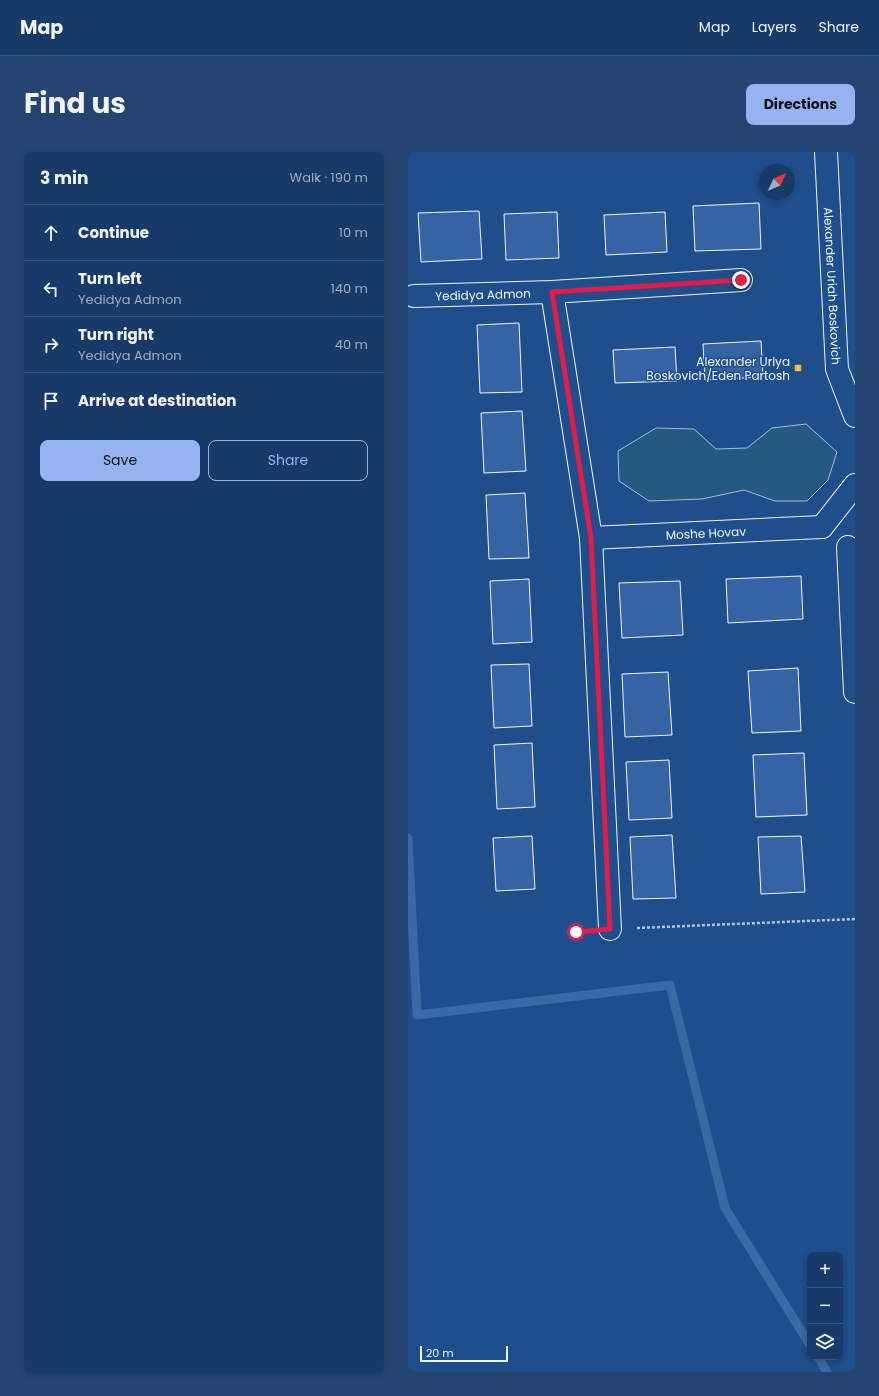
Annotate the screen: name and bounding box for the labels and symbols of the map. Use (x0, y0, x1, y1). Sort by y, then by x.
north arrow (759, 164, 795, 200)
street label: Alexander Uriah Boskovich (820, 207, 845, 365)
route end (732, 271, 750, 289)
street label: Yedidya Admon (435, 284, 531, 304)
place label: Alexander Uriya Boskovich/Eden Partosh (646, 353, 790, 384)
marker: Alexander Uriya Boskovich/Eden Partosh (793, 363, 803, 373)
street label: Moshe Hovav (665, 522, 747, 543)
route start (567, 923, 585, 941)
scale bar (420, 1344, 508, 1363)

